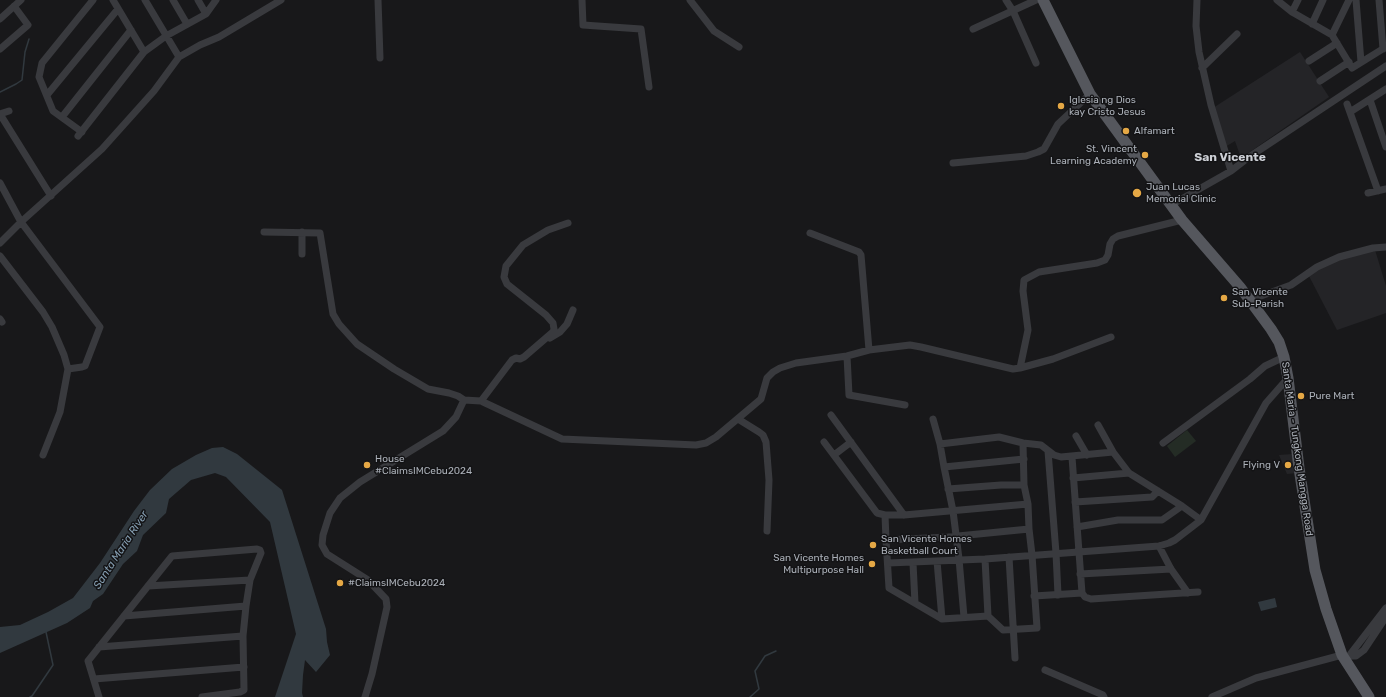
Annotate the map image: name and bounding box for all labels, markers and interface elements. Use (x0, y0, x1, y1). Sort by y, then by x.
place label: Iglesia ng Dios kay Cristo Jesus (1069, 94, 1146, 118)
marker: Iglesia ng Dios kay Cristo Jesus (1056, 101, 1066, 111)
place label: Alfamart (1134, 125, 1175, 137)
marker: Alfamart (1121, 126, 1131, 136)
place label: St. Vincent Learning Academy (1050, 143, 1137, 166)
marker: St. Vincent Learning Academy (1140, 150, 1150, 160)
district label: San Vicente (1194, 151, 1266, 165)
place label: Juan Lucas Memorial Clinic (1146, 181, 1216, 204)
marker: Juan Lucas Memorial Clinic (1131, 187, 1143, 199)
place label: San Vicente Sub-Parish (1232, 286, 1288, 310)
marker: San Vicente Sub-Parish (1219, 293, 1229, 303)
street label: Santa Maria - Tungkong Mangga Road (1279, 361, 1315, 537)
place label: Pure Mart (1309, 390, 1354, 402)
marker: Pure Mart (1296, 391, 1306, 401)
place label: House #ClaimsIMCebu2024 (375, 453, 472, 476)
place label: Flying V (1243, 459, 1280, 471)
marker: House #ClaimsIMCebu2024 (362, 460, 372, 470)
marker: Flying V (1283, 460, 1293, 470)
water label: Santa Maria River (91, 508, 151, 592)
place label: San Vicente Homes Basketball Court (881, 533, 972, 556)
marker: San Vicente Homes Basketball Court (868, 540, 878, 550)
place label: San Vicente Homes Multipurpose Hall (773, 552, 864, 576)
marker: San Vicente Homes Multipurpose Hall (867, 559, 877, 569)
place label: #ClaimsIMCebu2024 (348, 577, 445, 589)
marker: #ClaimsIMCebu2024 (335, 578, 345, 588)

